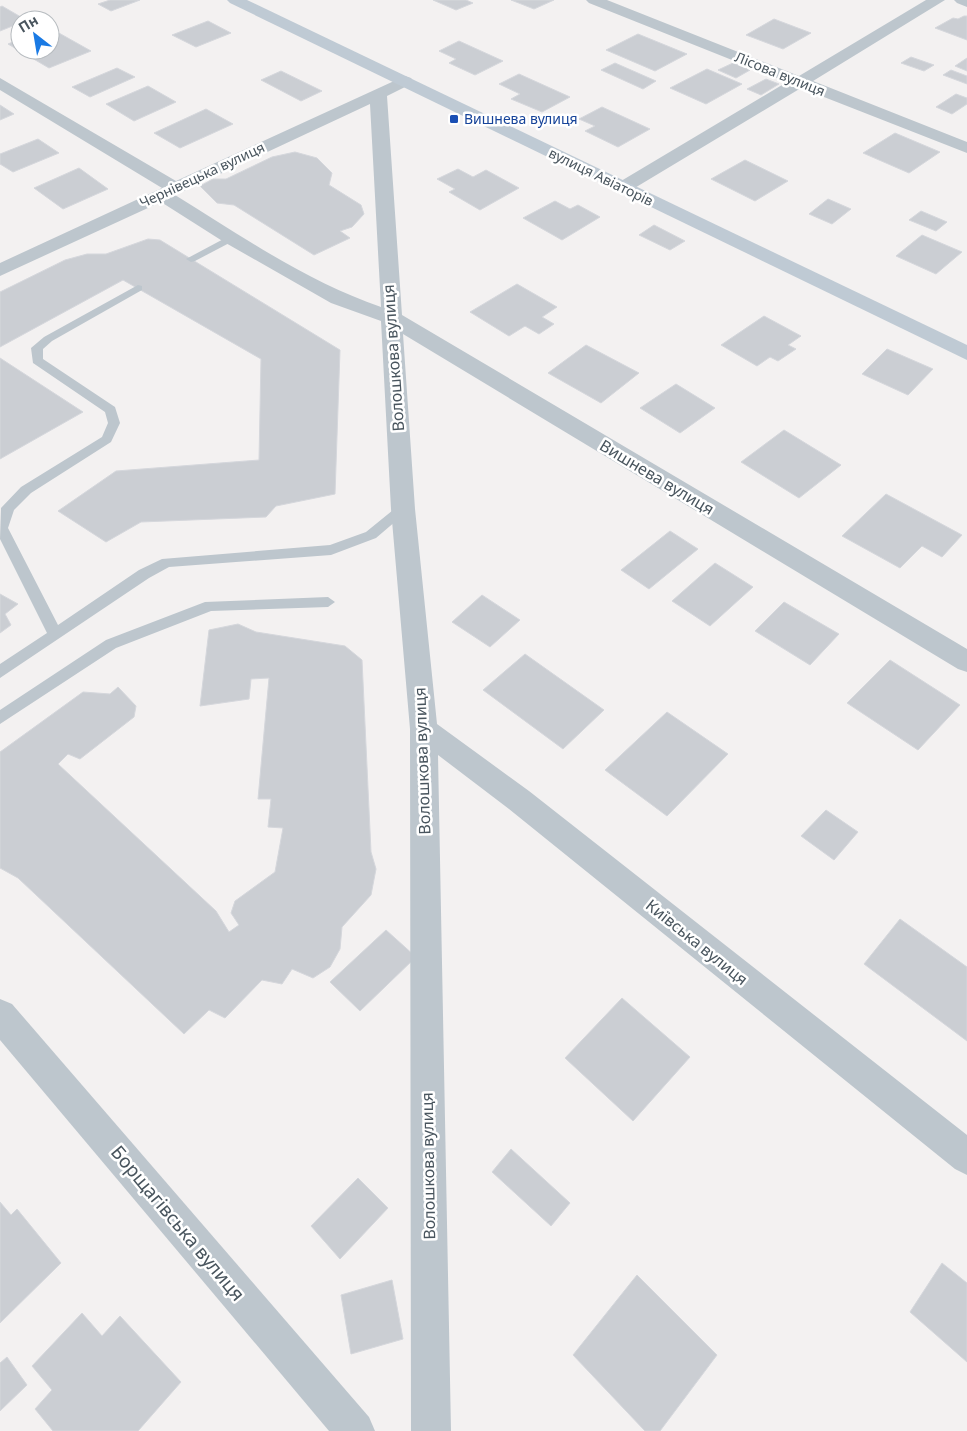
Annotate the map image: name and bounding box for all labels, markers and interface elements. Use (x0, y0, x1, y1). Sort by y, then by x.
north arrow (10, 10, 60, 60)
text: Пн (15, 10, 41, 37)
street label: Лісова вулиця (732, 47, 828, 100)
place label: Вишнева вулиця (464, 109, 578, 128)
marker: Вишнева вулиця (448, 113, 460, 125)
street label: Чернівецька вулиця (136, 137, 267, 212)
street label: вулиця Авіаторів (546, 143, 657, 210)
street label: Волошкова вулиця (377, 284, 409, 432)
street label: Вишнева вулиця (596, 434, 718, 520)
street label: Волошкова вулиця (408, 687, 436, 835)
street label: Київська вулиця (641, 894, 753, 990)
street label: Волошкова вулиця (416, 1092, 440, 1240)
street label: Борщагівська вулиця (105, 1140, 251, 1306)

